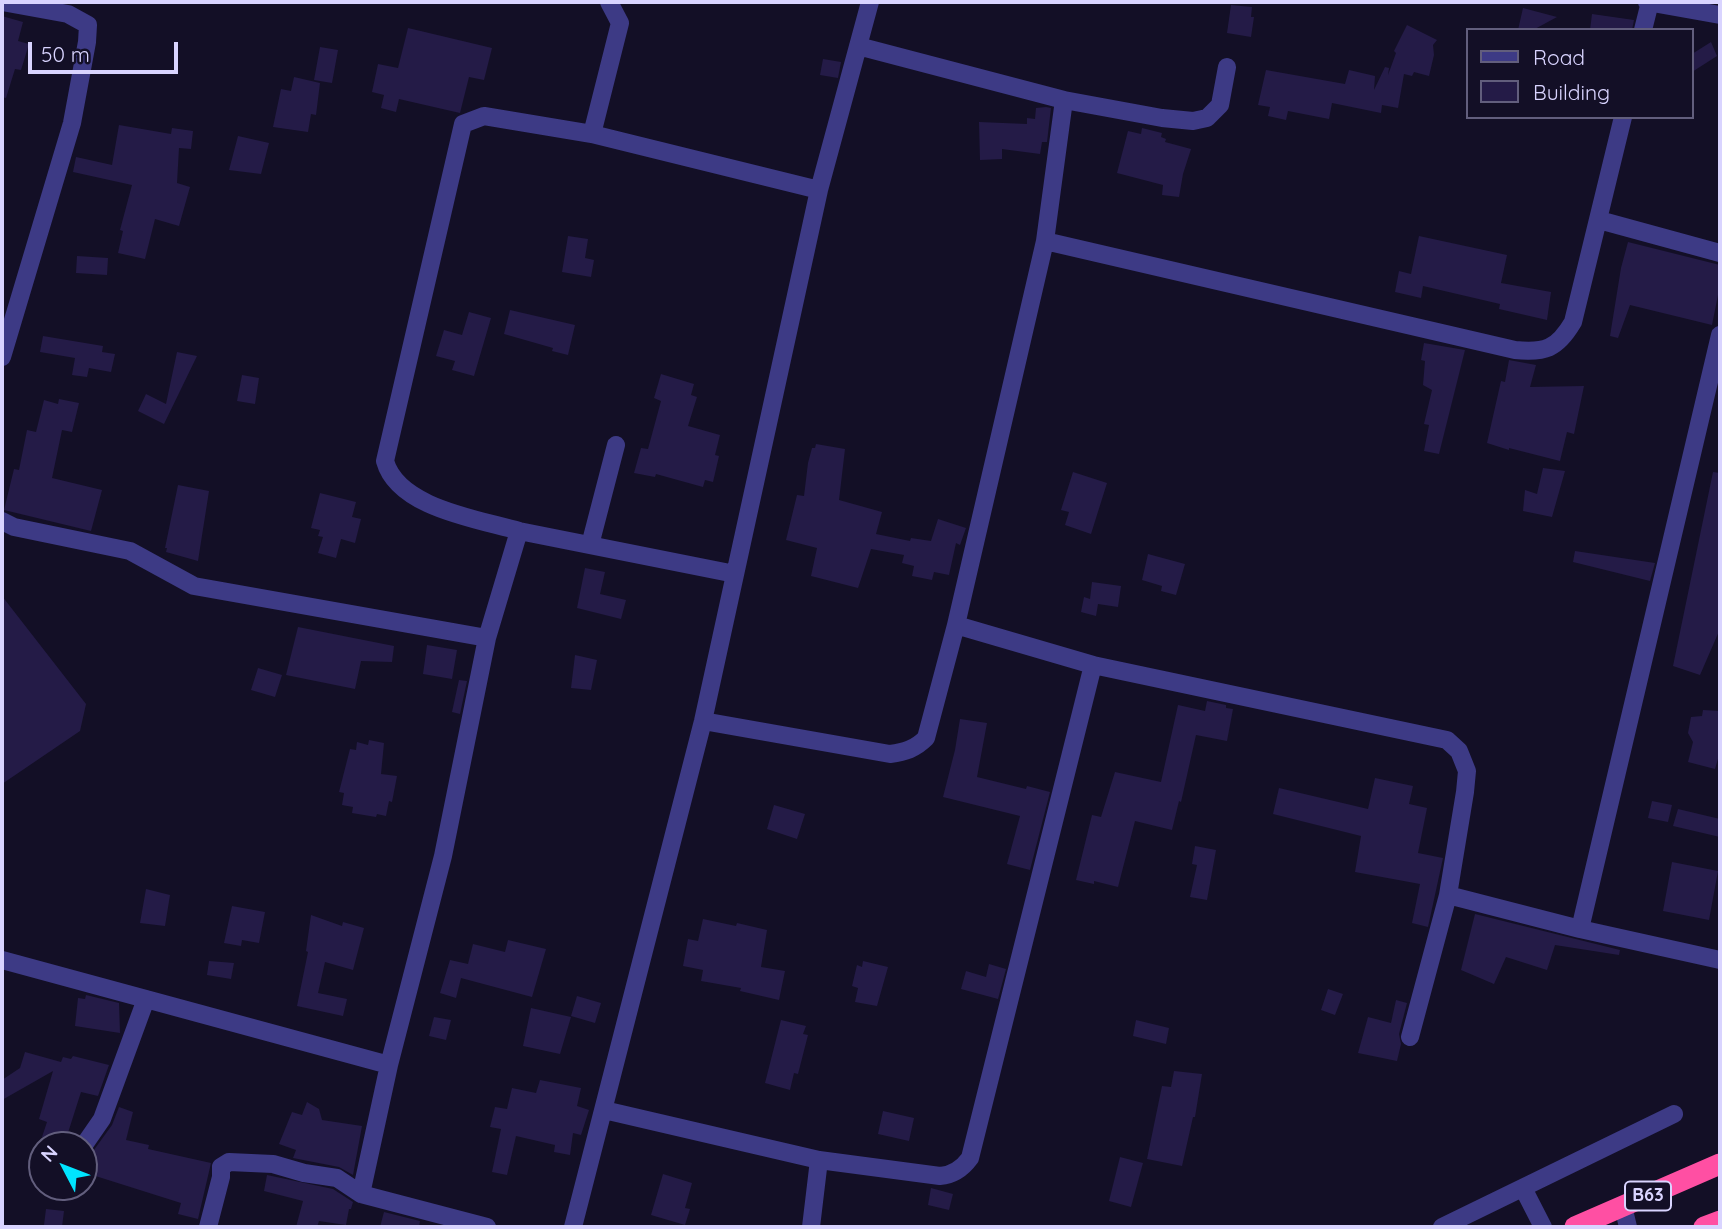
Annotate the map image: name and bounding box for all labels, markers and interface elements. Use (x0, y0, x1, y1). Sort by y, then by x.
scale bar (32, 28, 182, 72)
legend (1466, 28, 1694, 119)
text: 50 m (41, 41, 90, 67)
text: Road (1533, 44, 1585, 70)
text: Building (1533, 79, 1610, 105)
north arrow (28, 1131, 98, 1201)
text: N (35, 1140, 62, 1167)
road number: B63 (1625, 1182, 1671, 1210)

